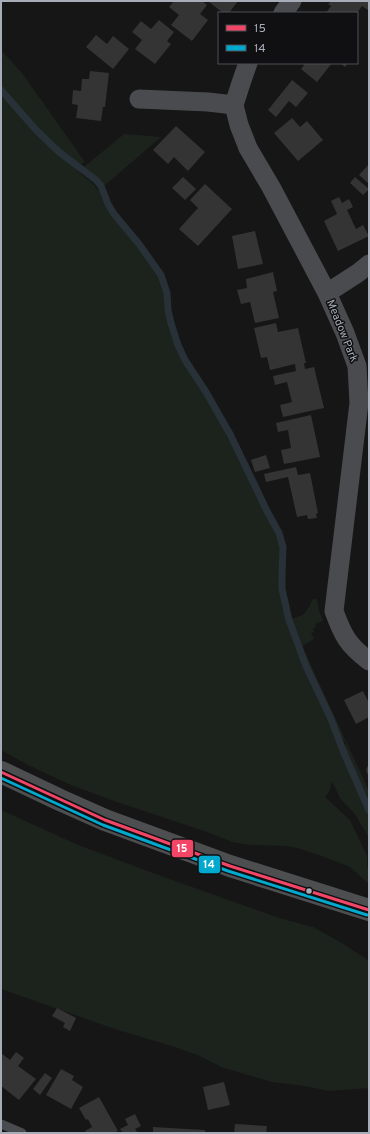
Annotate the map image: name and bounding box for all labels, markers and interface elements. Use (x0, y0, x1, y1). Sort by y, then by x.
legend (218, 12, 358, 64)
text: 15 (254, 21, 266, 37)
text: 14 (254, 41, 266, 57)
street label: Meadow Park (323, 298, 361, 364)
line badge: 15 (171, 839, 194, 858)
text: 15 (176, 842, 188, 856)
line badge: 14 (198, 855, 221, 874)
text: 14 (203, 858, 215, 872)
unlabelled marker (304, 886, 314, 896)

